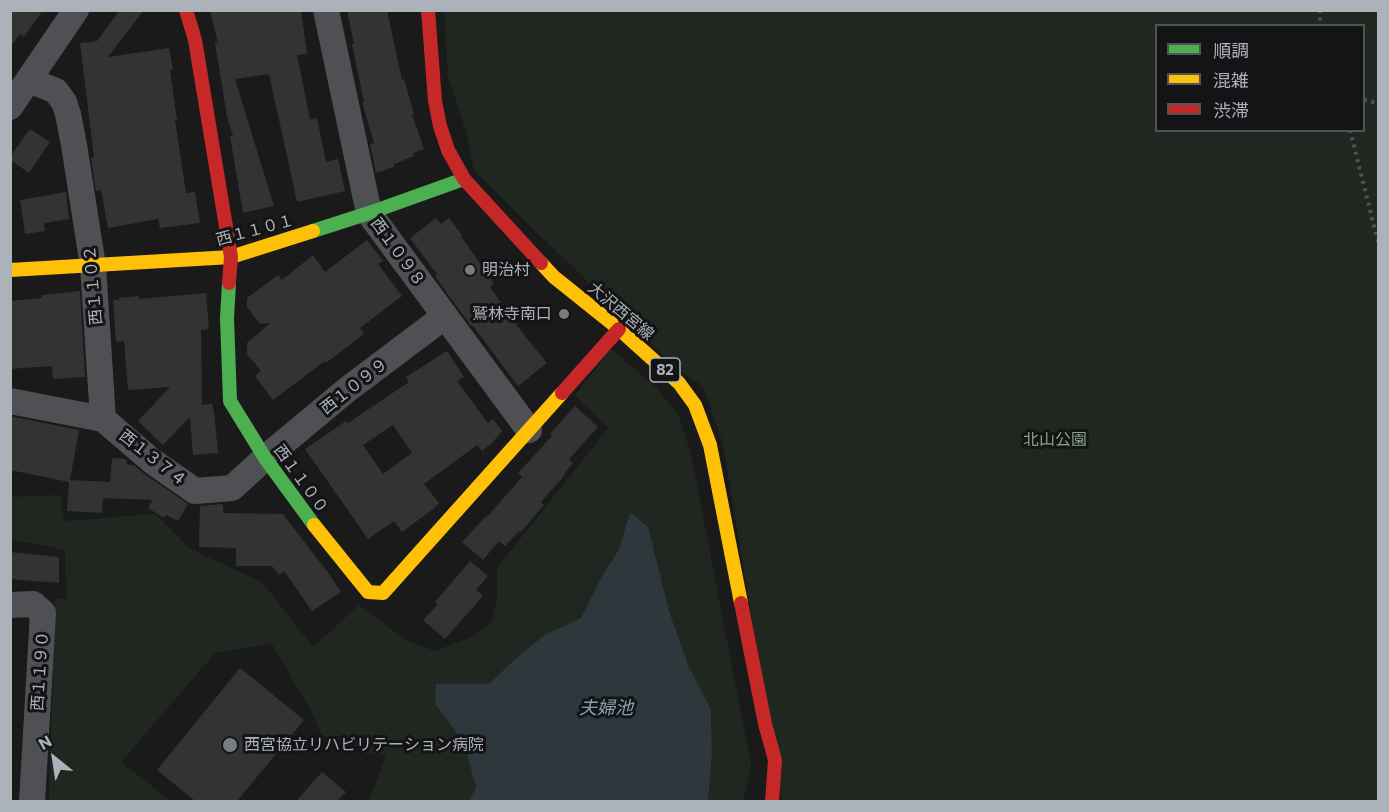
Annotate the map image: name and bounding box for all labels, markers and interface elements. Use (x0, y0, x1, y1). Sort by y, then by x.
legend (1155, 24, 1365, 132)
text: 順調 (1213, 39, 1249, 61)
text: 混雑 (1213, 69, 1249, 91)
text: 渋滞 (1213, 99, 1249, 121)
street label: 西１１０１ (214, 210, 296, 250)
street label: 西１０９８ (367, 214, 429, 290)
street label: 西１１０２ (80, 244, 106, 326)
place label: 明治村 (482, 260, 530, 280)
marker: 明治村 (463, 263, 477, 277)
street label: 大沢西宮線 (584, 278, 658, 344)
place label: 鷲林寺南口 (472, 304, 552, 324)
marker: 鷲林寺南口 (557, 307, 571, 321)
street label: 西１０９９ (317, 354, 391, 418)
road number: 82 (650, 358, 680, 382)
street label: 西１３７４ (116, 426, 190, 490)
park label: 北山公園 (1023, 430, 1087, 450)
street label: 西１１００ (270, 441, 332, 517)
street label: 西１１９０ (28, 630, 52, 712)
water label: 夫婦池 (579, 697, 633, 719)
north arrow (24, 728, 84, 788)
text: N (35, 731, 55, 753)
place label: 西宮協立リハビリテーション病院 (244, 735, 484, 755)
marker: 西宮協立リハビリテーション病院 (221, 736, 239, 754)

